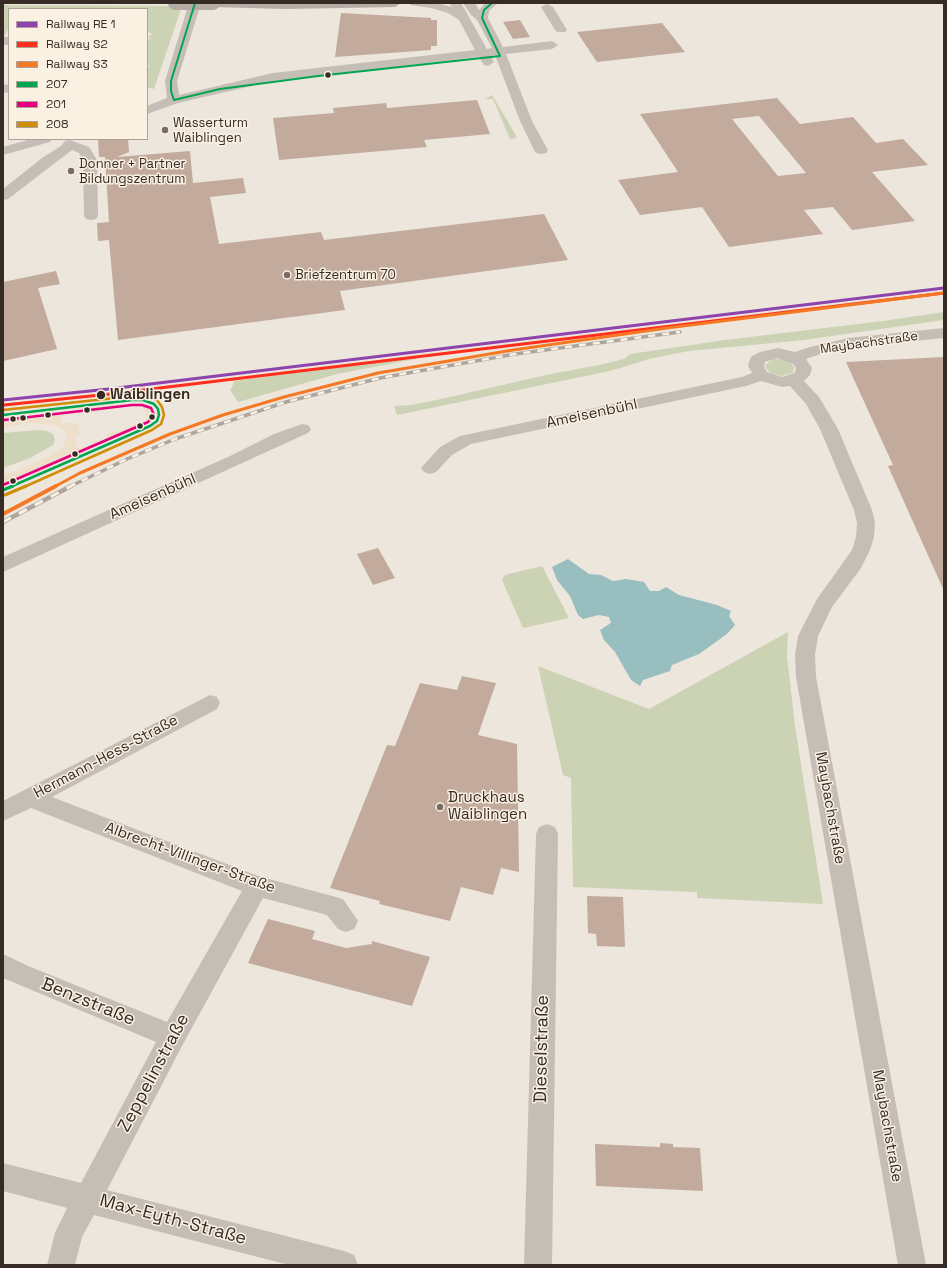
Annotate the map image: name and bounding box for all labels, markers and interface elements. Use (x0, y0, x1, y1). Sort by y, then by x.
legend (8, 8, 148, 140)
text: Railway RE 1 (46, 16, 115, 32)
text: Railway S2 (46, 36, 108, 52)
text: Railway S3 (46, 56, 108, 72)
unlabelled marker (323, 70, 333, 80)
text: 207 (46, 76, 67, 92)
text: 201 (46, 96, 66, 112)
place label: Wasserturm Waiblingen (173, 115, 248, 146)
text: 208 (46, 116, 68, 132)
marker: Wasserturm Waiblingen (160, 125, 170, 135)
place label: Donner + Partner Bildungszentrum (79, 156, 186, 187)
marker: Donner + Partner Bildungszentrum (66, 166, 76, 176)
place label: Briefzentrum 70 (295, 267, 396, 283)
marker: Briefzentrum 70 (282, 270, 292, 280)
street label: Maybachstraße (819, 328, 919, 358)
place label: Waiblingen (110, 386, 190, 404)
marker: Waiblingen (95, 389, 107, 401)
street label: Ameisenbühl (545, 396, 639, 432)
unlabelled marker (82, 405, 92, 415)
unlabelled marker (43, 410, 53, 420)
unlabelled marker (147, 412, 157, 422)
unlabelled marker (18, 413, 28, 423)
unlabelled marker (8, 414, 18, 424)
unlabelled marker (135, 421, 145, 431)
unlabelled marker (70, 449, 80, 459)
street label: Ameisenbühl (107, 470, 199, 524)
unlabelled marker (8, 476, 18, 486)
street label: Hermann-Hess-Straße (31, 711, 181, 803)
street label: Maybachstraße (811, 750, 849, 866)
place label: Druckhaus Waiblingen (448, 789, 527, 824)
marker: Druckhaus Waiblingen (435, 802, 445, 812)
street label: Albrecht-Villinger-Straße (102, 819, 278, 897)
street label: Benzstraße (38, 973, 138, 1031)
street label: Dieselstraße (530, 995, 554, 1103)
street label: Zeppelinstraße (114, 1010, 194, 1136)
street label: Maybachstraße (868, 1068, 906, 1184)
street label: Max-Eyth-Straße (97, 1190, 249, 1250)

